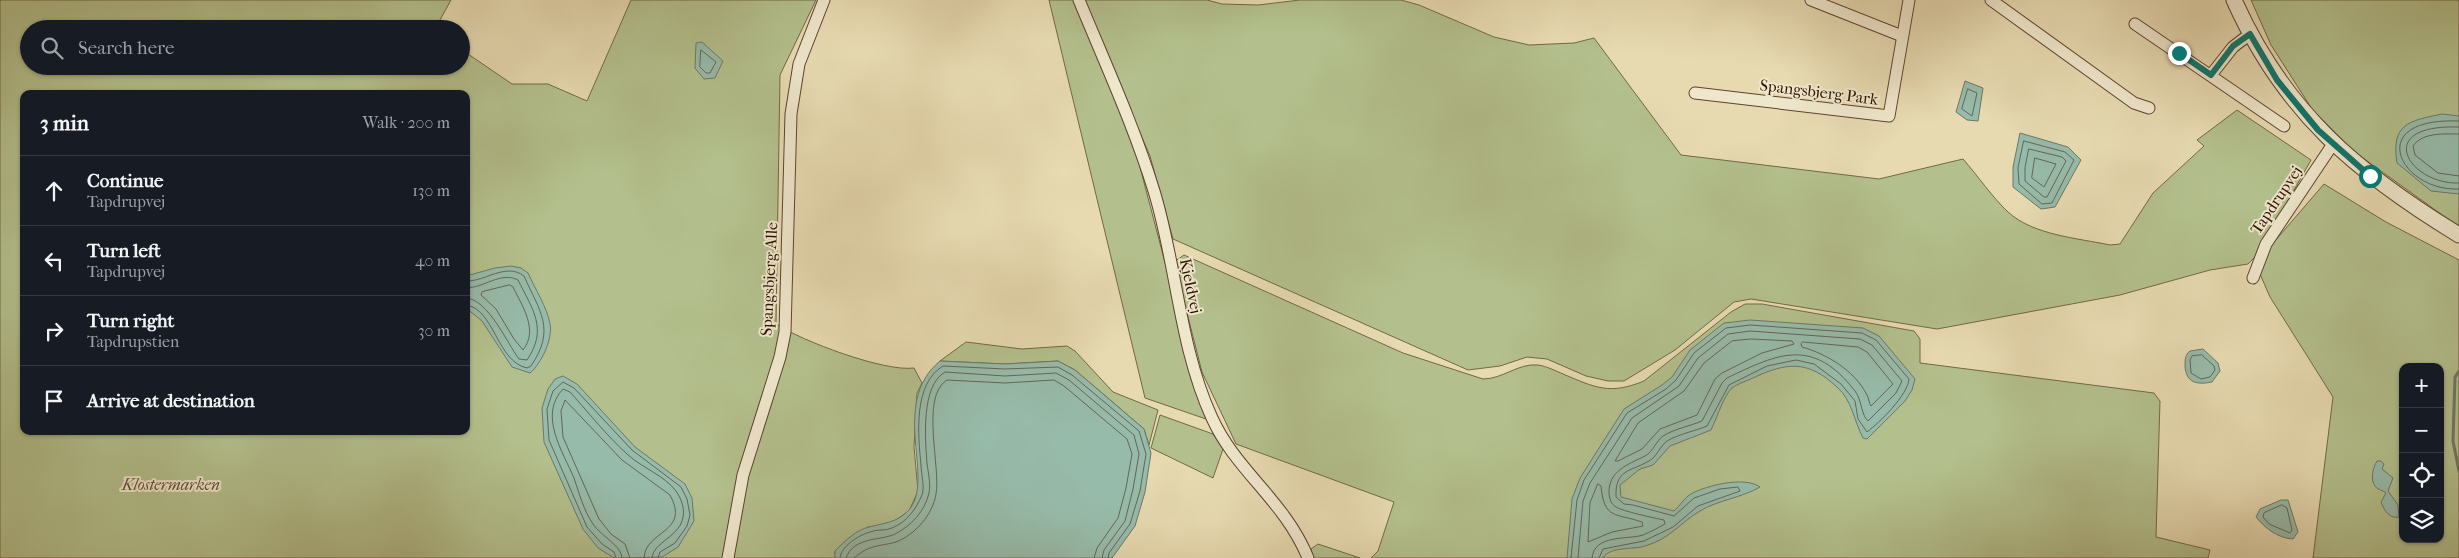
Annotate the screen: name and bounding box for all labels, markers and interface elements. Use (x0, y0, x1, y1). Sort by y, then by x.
search box (20, 20, 470, 75)
icon: search (38, 34, 66, 62)
text: Search here (78, 37, 174, 59)
route end (2168, 42, 2191, 65)
street label: Spangsbjerg Park (1759, 75, 1880, 109)
text: 3 min (40, 111, 89, 135)
text: Walk · 200 m (363, 113, 450, 132)
street label: Tapdrupvej (2246, 162, 2306, 238)
route start (2359, 165, 2382, 188)
text: Continue (87, 170, 163, 192)
icon: ahead (40, 177, 68, 205)
text: 130 m (412, 181, 450, 200)
text: Tapdrupvej (87, 192, 165, 211)
street label: Spangsbjerg Alle (757, 221, 781, 336)
text: Turn left (87, 240, 161, 262)
icon: left (40, 247, 68, 275)
text: 40 m (415, 251, 450, 270)
street label: Kjeldvej (1176, 257, 1206, 315)
text: Tapdrupvej (87, 262, 165, 281)
text: Turn right (87, 310, 174, 332)
icon: right (40, 317, 68, 345)
text: 30 m (418, 321, 450, 340)
text: Tapdrupstien (87, 332, 179, 351)
map controls (2399, 363, 2444, 543)
button: + (2399, 363, 2444, 408)
icon: arrive (40, 387, 68, 415)
text: Arrive at destination (87, 390, 255, 412)
button: − (2399, 408, 2444, 453)
button: locate (2399, 453, 2444, 498)
park label: Klostermarken (121, 475, 220, 494)
button: layers (2399, 498, 2444, 543)

